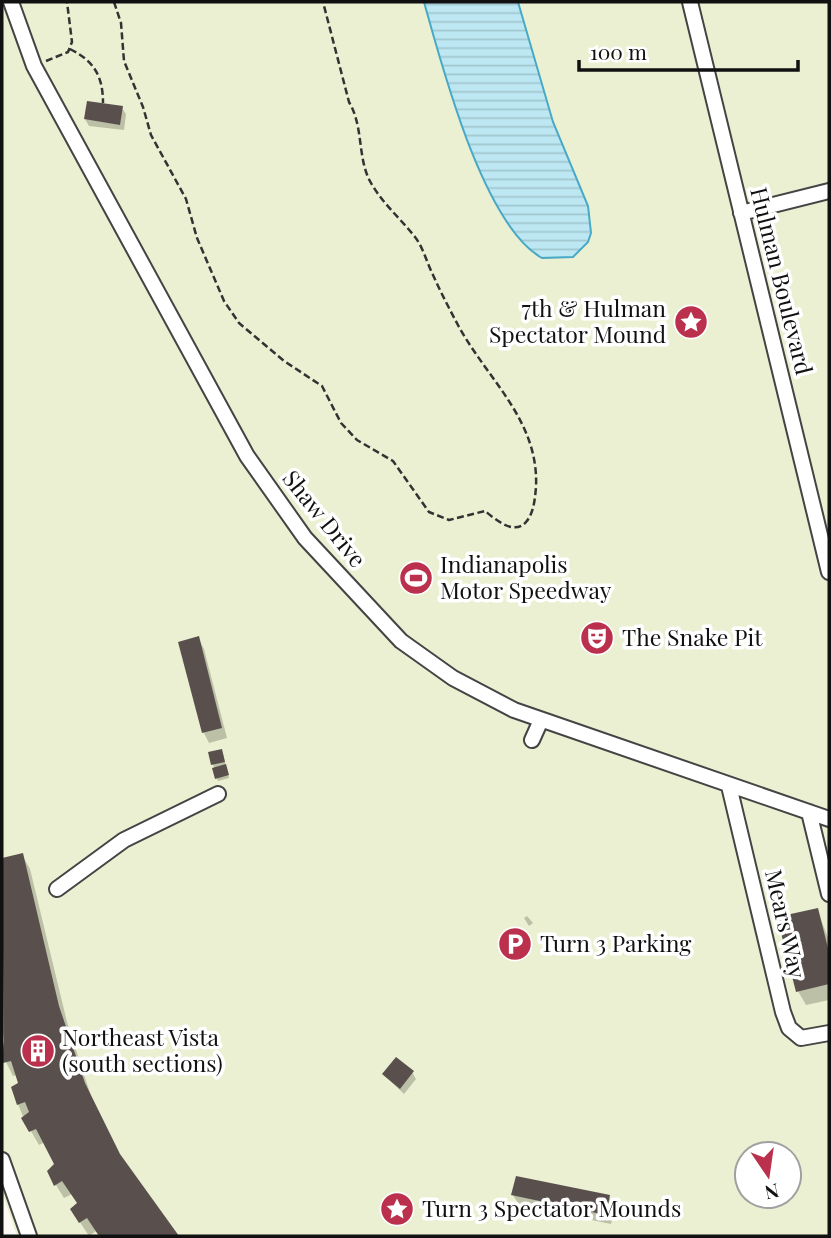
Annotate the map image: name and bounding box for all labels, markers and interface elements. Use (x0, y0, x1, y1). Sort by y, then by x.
scale bar (579, 28, 798, 72)
text: 100 m (590, 37, 647, 65)
street label: Hulman Boulevard (744, 184, 821, 378)
place label: 7th & Hulman Spectator Mound (489, 292, 666, 349)
place icon: 7th & Hulman Spectator Mound (672, 303, 710, 341)
street label: Shaw Drive (276, 463, 374, 573)
place label: Indianapolis Motor Speedway (440, 548, 612, 605)
sports icon: Indianapolis Motor Speedway (397, 559, 435, 597)
theatre icon: The Snake Pit (578, 619, 616, 657)
place label: The Snake Pit (622, 621, 763, 652)
street label: Mears Way (759, 866, 814, 982)
parking icon: Turn 3 Parking (496, 925, 534, 963)
place label: Turn 3 Parking (540, 927, 691, 958)
place label: Northeast Vista (south sections) (62, 1021, 223, 1078)
building icon: Northeast Vista (south sections) (19, 1032, 57, 1070)
north arrow (733, 1140, 803, 1210)
text: N (762, 1178, 782, 1207)
place icon: Turn 3 Spectator Mounds (378, 1190, 416, 1228)
place label: Turn 3 Spectator Mounds (422, 1192, 681, 1223)

